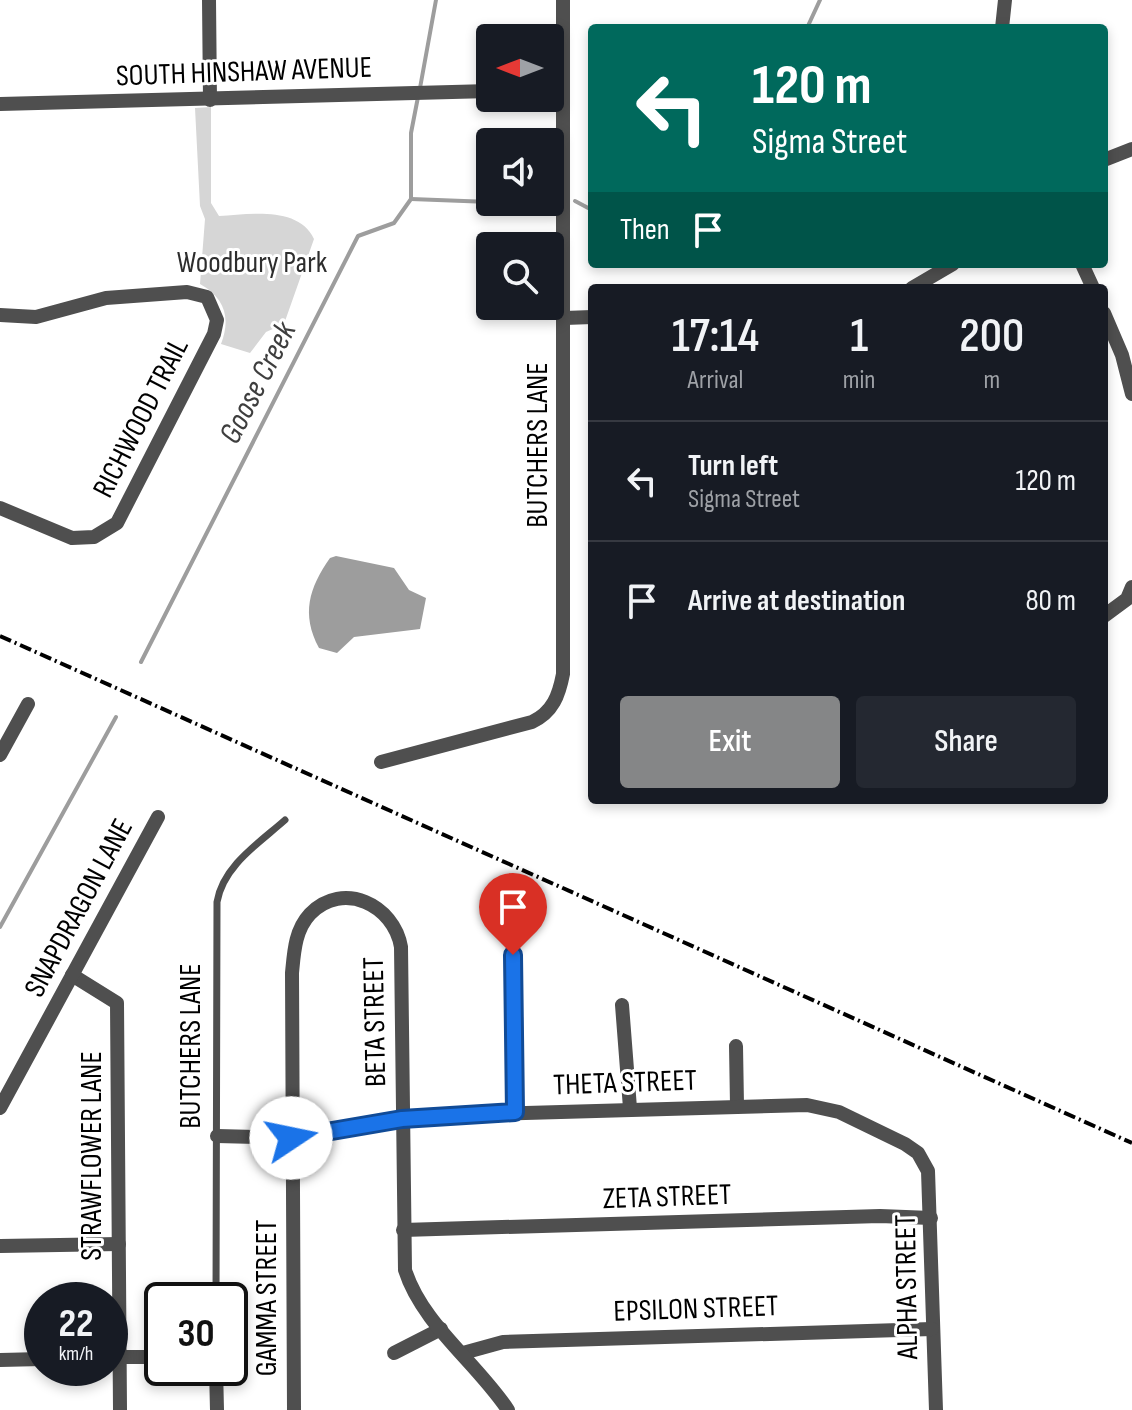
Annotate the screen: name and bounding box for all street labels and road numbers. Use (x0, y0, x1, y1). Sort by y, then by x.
street label: SOUTH HINSHAW AVENUE (115, 50, 373, 94)
street label: RICHWOOD TRAIL (85, 332, 197, 504)
street label: BUTCHERS LANE (520, 362, 556, 528)
street label: SNAPDRAGON LANE (17, 813, 141, 1003)
street label: BETA STREET (356, 957, 394, 1087)
street label: BUTCHERS LANE (173, 963, 209, 1129)
street label: STRAWFLOWER LANE (74, 1051, 110, 1261)
street label: THETA STREET (552, 1062, 698, 1104)
street label: ZETA STREET (602, 1177, 732, 1217)
street label: ALPHA STREET (888, 1214, 926, 1361)
street label: GAMMA STREET (249, 1220, 285, 1376)
street label: EPSILON STREET (613, 1288, 779, 1330)

